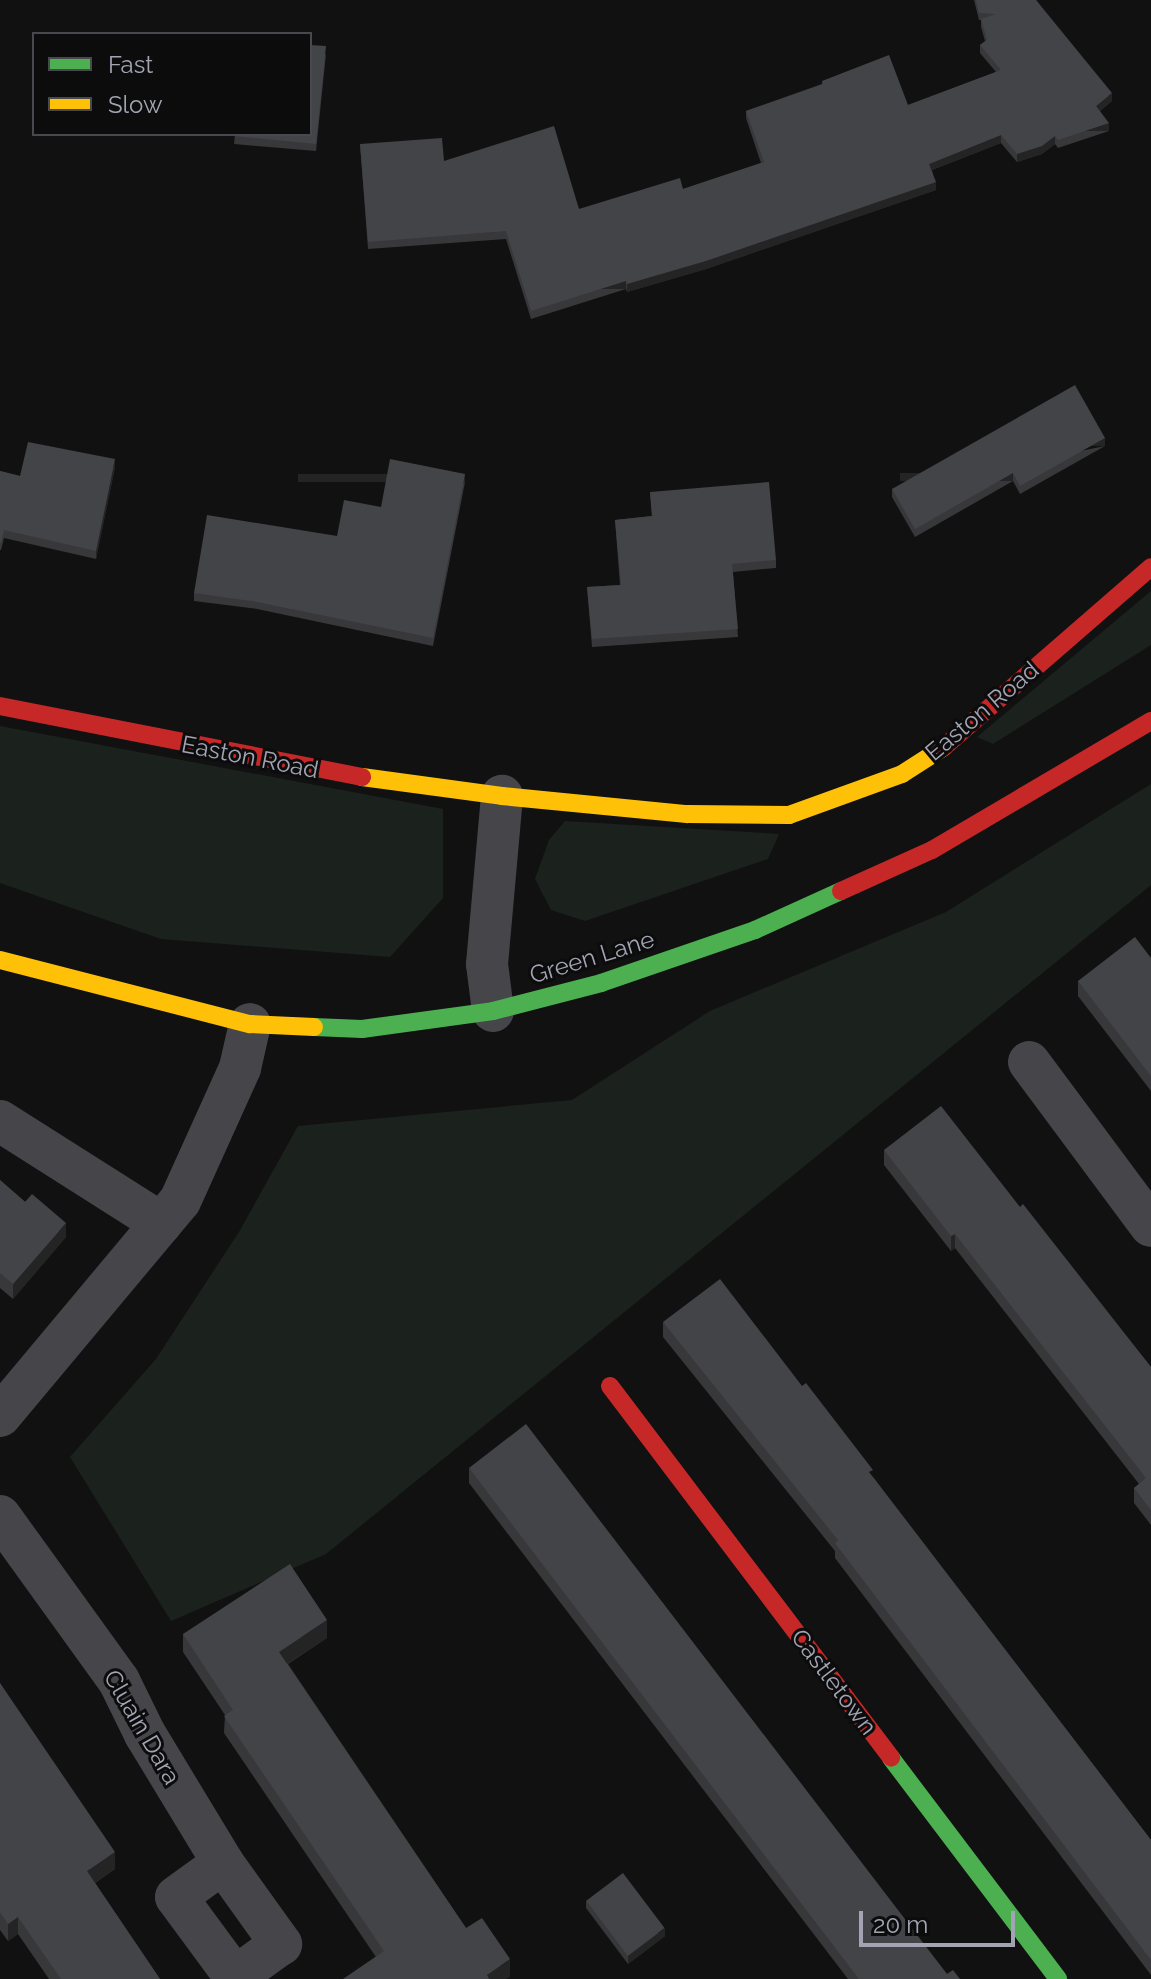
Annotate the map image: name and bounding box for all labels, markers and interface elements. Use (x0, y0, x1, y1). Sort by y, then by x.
legend (32, 32, 312, 136)
text: Fast (108, 50, 153, 79)
text: Slow (108, 90, 162, 119)
street label: Easton Road (920, 655, 1044, 767)
street label: Easton Road (179, 730, 321, 784)
street label: Green Lane (526, 924, 658, 990)
street label: Castletown (785, 1623, 883, 1741)
street label: Cluain Dara (98, 1665, 186, 1789)
scale bar (863, 1895, 1019, 1945)
text: 20 m (873, 1910, 928, 1939)

